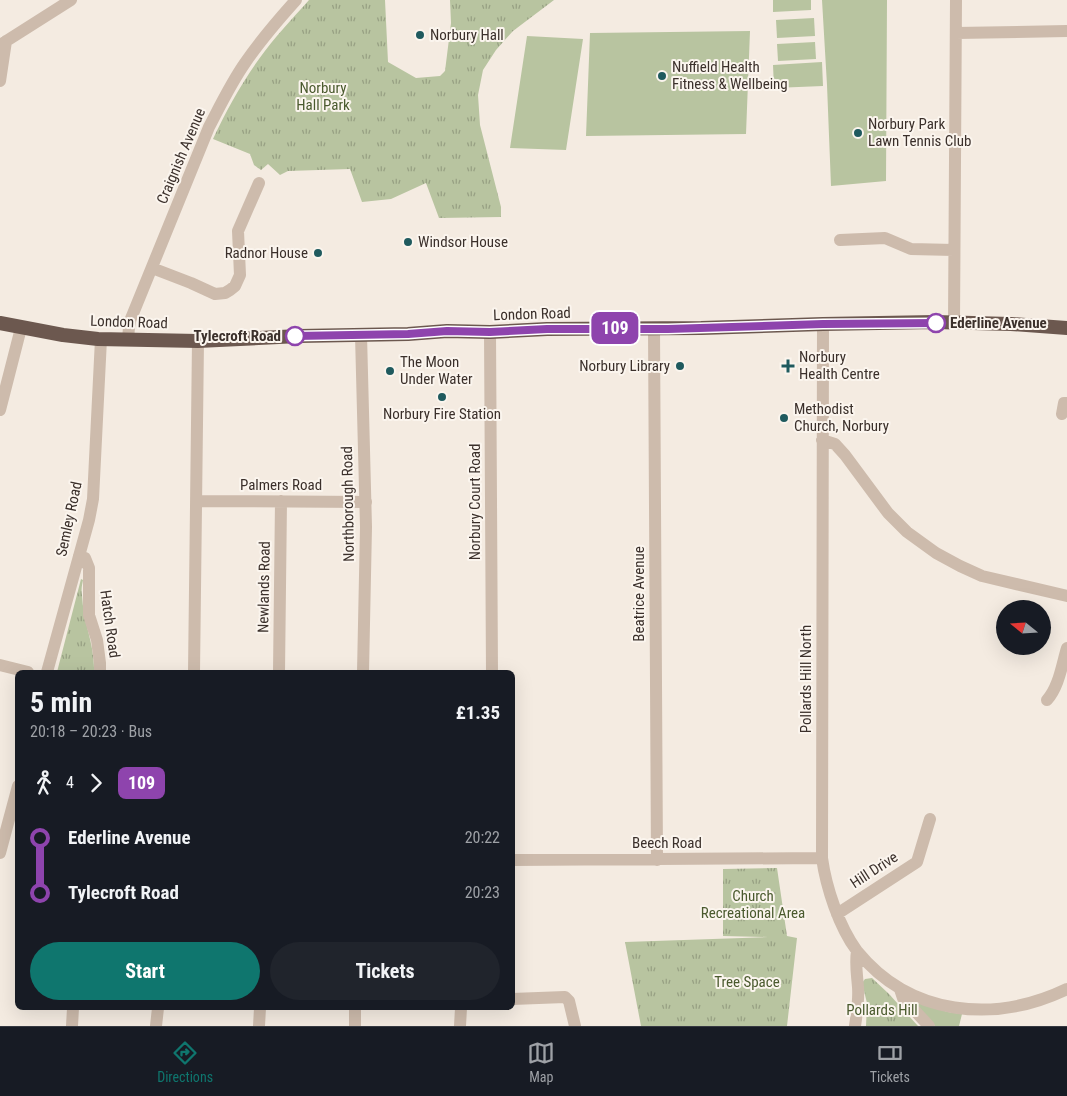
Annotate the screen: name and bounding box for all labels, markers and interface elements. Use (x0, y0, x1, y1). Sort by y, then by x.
place label: Norbury Hall (430, 26, 504, 44)
marker: Norbury Hall (414, 29, 426, 41)
place label: Nuffield Health Fitness & Wellbeing (672, 58, 788, 93)
marker: Nuffield Health Fitness & Wellbeing (656, 70, 668, 82)
park label: Norbury Hall Park (296, 79, 350, 114)
street label: Craignish Avenue (153, 105, 209, 207)
place label: Norbury Park Lawn Tennis Club (868, 115, 971, 150)
marker: Norbury Park Lawn Tennis Club (852, 127, 864, 139)
place label: Windsor House (418, 233, 508, 251)
marker: Windsor House (402, 236, 414, 248)
place label: Radnor House (225, 244, 308, 262)
marker: Radnor House (312, 247, 324, 259)
street label: London Road (493, 304, 571, 324)
street label: London Road (90, 312, 168, 332)
line badge: 109 (586, 312, 644, 344)
marker: Ederline Avenue (926, 313, 946, 333)
place label: Ederline Avenue (950, 314, 1047, 332)
text: 109 (601, 317, 629, 338)
marker: Tylecroft Road (285, 326, 305, 346)
place label: Tylecroft Road (194, 327, 281, 345)
place label: Norbury Health Centre (799, 348, 880, 383)
place label: The Moon Under Water (400, 353, 473, 388)
place label: Norbury Library (579, 357, 670, 375)
marker: Norbury Health Centre (781, 359, 795, 373)
marker: Norbury Library (674, 360, 686, 372)
marker: The Moon Under Water (384, 365, 396, 377)
marker: Norbury Fire Station (436, 391, 448, 403)
place label: Methodist Church, Norbury (794, 400, 889, 435)
place label: Norbury Fire Station (383, 405, 501, 423)
marker: Methodist Church, Norbury (778, 412, 790, 424)
street label: Norbury Court Road (466, 444, 484, 560)
street label: Northborough Road (338, 446, 358, 562)
street label: Palmers Road (240, 476, 322, 494)
street label: Semley Road (52, 480, 86, 558)
street label: Newlands Road (254, 541, 274, 633)
street label: Beatrice Avenue (630, 546, 648, 642)
street label: Hatch Road (96, 589, 124, 659)
north arrow (996, 600, 1051, 655)
map controls (996, 600, 1051, 655)
street label: Pollards Hill North (797, 625, 815, 733)
text: 5 min (30, 686, 92, 719)
text: £1.35 (456, 701, 500, 724)
text: 20:18 – 20:23 · Bus (30, 722, 152, 741)
icon: walk (30, 769, 58, 797)
icon: forward (82, 769, 110, 797)
text: 109 (128, 772, 155, 793)
text: 4 (66, 773, 74, 792)
text: Ederline Avenue (68, 826, 191, 849)
text: 20:22 (465, 828, 500, 847)
street label: Beech Road (632, 834, 702, 852)
street label: Hill Drive (847, 848, 901, 892)
text: Tylecroft Road (68, 881, 179, 904)
text: 20:23 (465, 883, 500, 902)
park label: Church Recreational Area (701, 887, 805, 922)
button: Start (30, 942, 260, 1000)
button: Tickets (270, 942, 500, 1000)
park label: Tree Space (714, 973, 780, 991)
park label: Pollards Hill (846, 1001, 918, 1019)
tab: Directions (157, 1039, 213, 1085)
tab: Map (527, 1039, 555, 1085)
tab: Tickets (870, 1039, 910, 1085)

